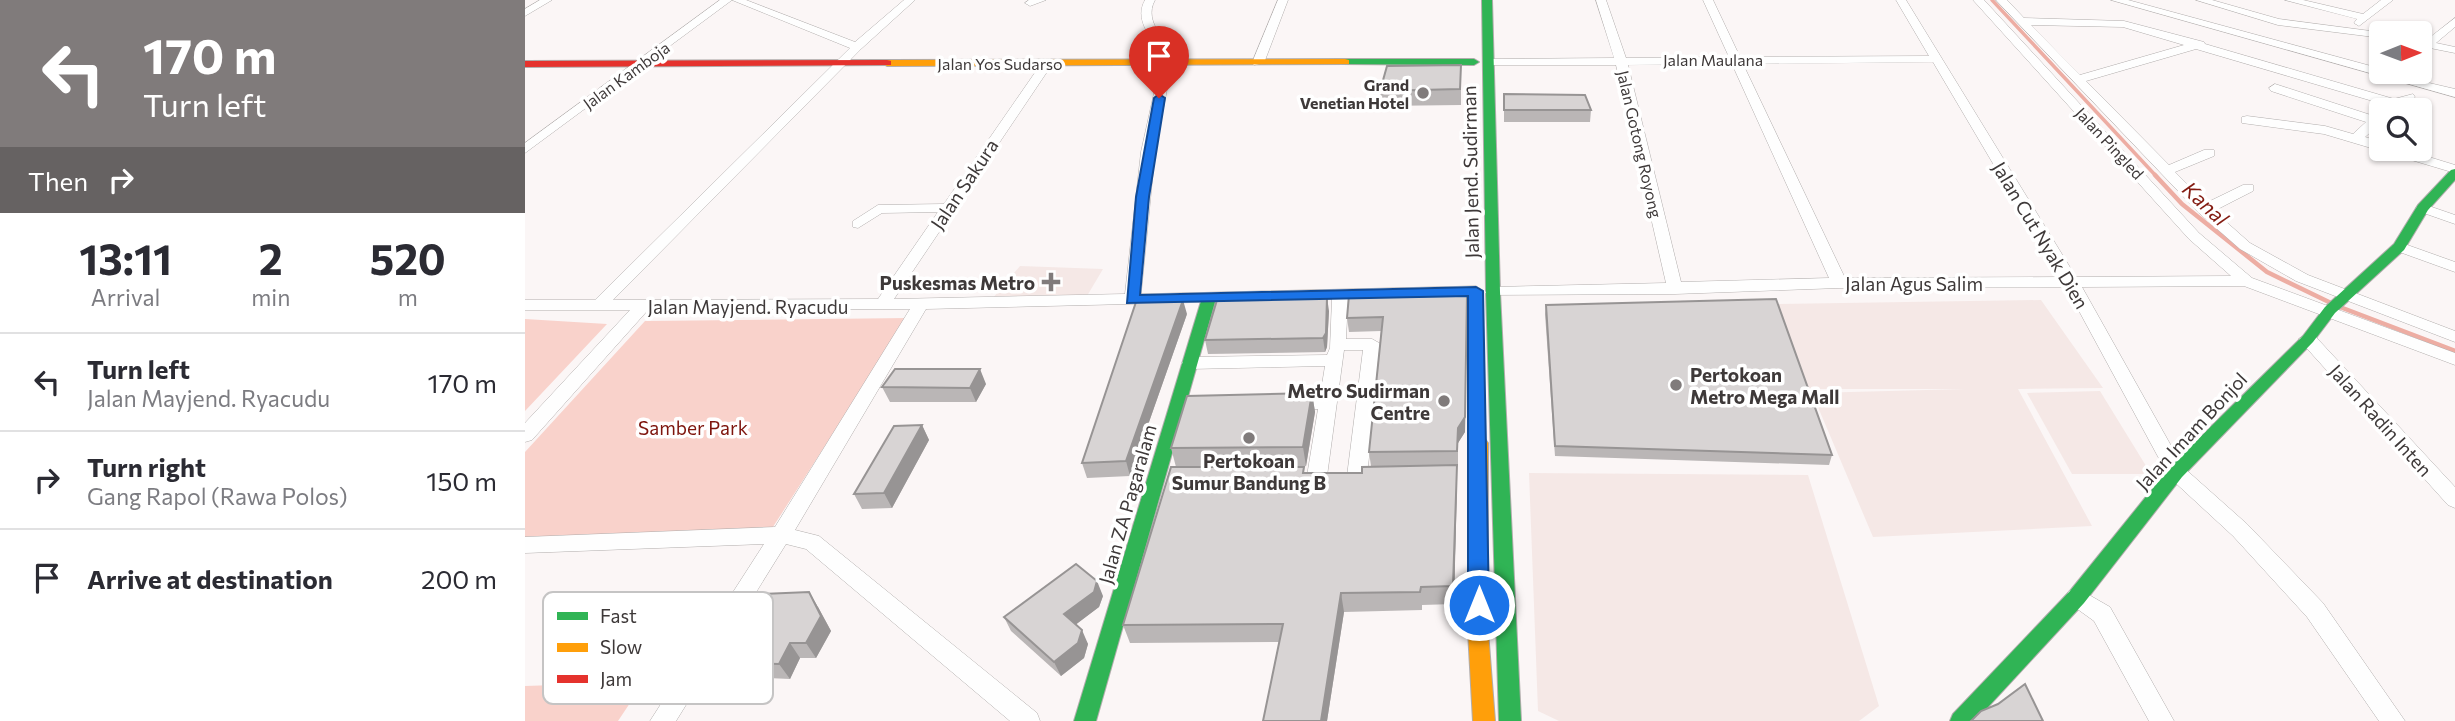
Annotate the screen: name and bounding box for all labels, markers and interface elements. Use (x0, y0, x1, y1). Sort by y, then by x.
north arrow (2369, 21, 2433, 84)
map controls (2369, 21, 2432, 161)
text: 170 m (143, 24, 276, 84)
pin (1129, 26, 1189, 98)
icon: left (28, 28, 119, 119)
street label: Jalan Kamboja (579, 37, 673, 113)
icon: arrive (1140, 37, 1178, 75)
street label: Jalan Maulana (1663, 50, 1763, 69)
street label: Jalan Yos Sudarso (937, 54, 1063, 73)
street label: Jalan Gotong Royong (1614, 68, 1666, 220)
place label: Grand Venetian Hotel (1300, 75, 1409, 112)
text: Turn left (143, 84, 267, 124)
marker: Grand Venetian Hotel (1415, 85, 1431, 101)
street label: Jalan Jend. Sudirman (1457, 85, 1483, 259)
button: search (2369, 98, 2432, 161)
street label: Jalan Pingled (2072, 103, 2148, 183)
street label: Jalan Sakura (925, 134, 1003, 234)
street label: Jalan Cut Nyak Dien (1988, 157, 2094, 313)
icon: right (102, 161, 140, 199)
text: Then (28, 165, 88, 196)
water label: Kanal (2178, 176, 2235, 231)
text: 13:11 (79, 232, 172, 284)
text: 2 (259, 232, 283, 284)
text: 520 (370, 232, 446, 284)
place label: Puskesmas Metro (880, 271, 1035, 294)
marker: Puskesmas Metro (1041, 272, 1061, 292)
street label: Jalan Agus Salim (1845, 272, 1983, 295)
text: Arrival (91, 283, 160, 311)
text: min (251, 283, 290, 311)
text: m (398, 283, 418, 311)
street label: Jalan Mayjend. Ryacudu (648, 295, 848, 318)
text: Turn left (87, 353, 190, 384)
street label: Jalan Radin Inten (2325, 359, 2437, 481)
icon: left (28, 363, 66, 401)
place label: Pertokoan Metro Mega Mall (1690, 363, 1839, 408)
text: 170 m (428, 367, 497, 398)
street label: Jalan Imam Bonjol (2131, 367, 2251, 495)
marker: Pertokoan Metro Mega Mall (1668, 377, 1684, 393)
place label: Metro Sudirman Centre (1287, 379, 1430, 424)
text: Jalan Mayjend. Ryacudu (87, 384, 330, 412)
marker: Metro Sudirman Centre (1436, 393, 1452, 409)
park label: Samber Park (638, 416, 748, 439)
street label: Jalan ZA Pagaralam (1093, 422, 1161, 586)
marker: Pertokoan Sumur Bandung B (1241, 430, 1257, 446)
place label: Pertokoan Sumur Bandung B (1172, 449, 1326, 494)
text: Turn right (87, 451, 206, 482)
icon: right (28, 461, 66, 499)
text: 150 m (426, 465, 497, 496)
text: Gang Rapol (Rawa Polos) (87, 482, 348, 510)
icon: arrive (28, 559, 66, 597)
text: Arrive at destination (87, 563, 333, 594)
text: 200 m (421, 563, 497, 594)
position arrow (1442, 568, 1516, 642)
legend (543, 592, 773, 704)
text: Fast (600, 604, 637, 627)
text: Slow (600, 635, 642, 658)
text: Jam (600, 667, 632, 690)

